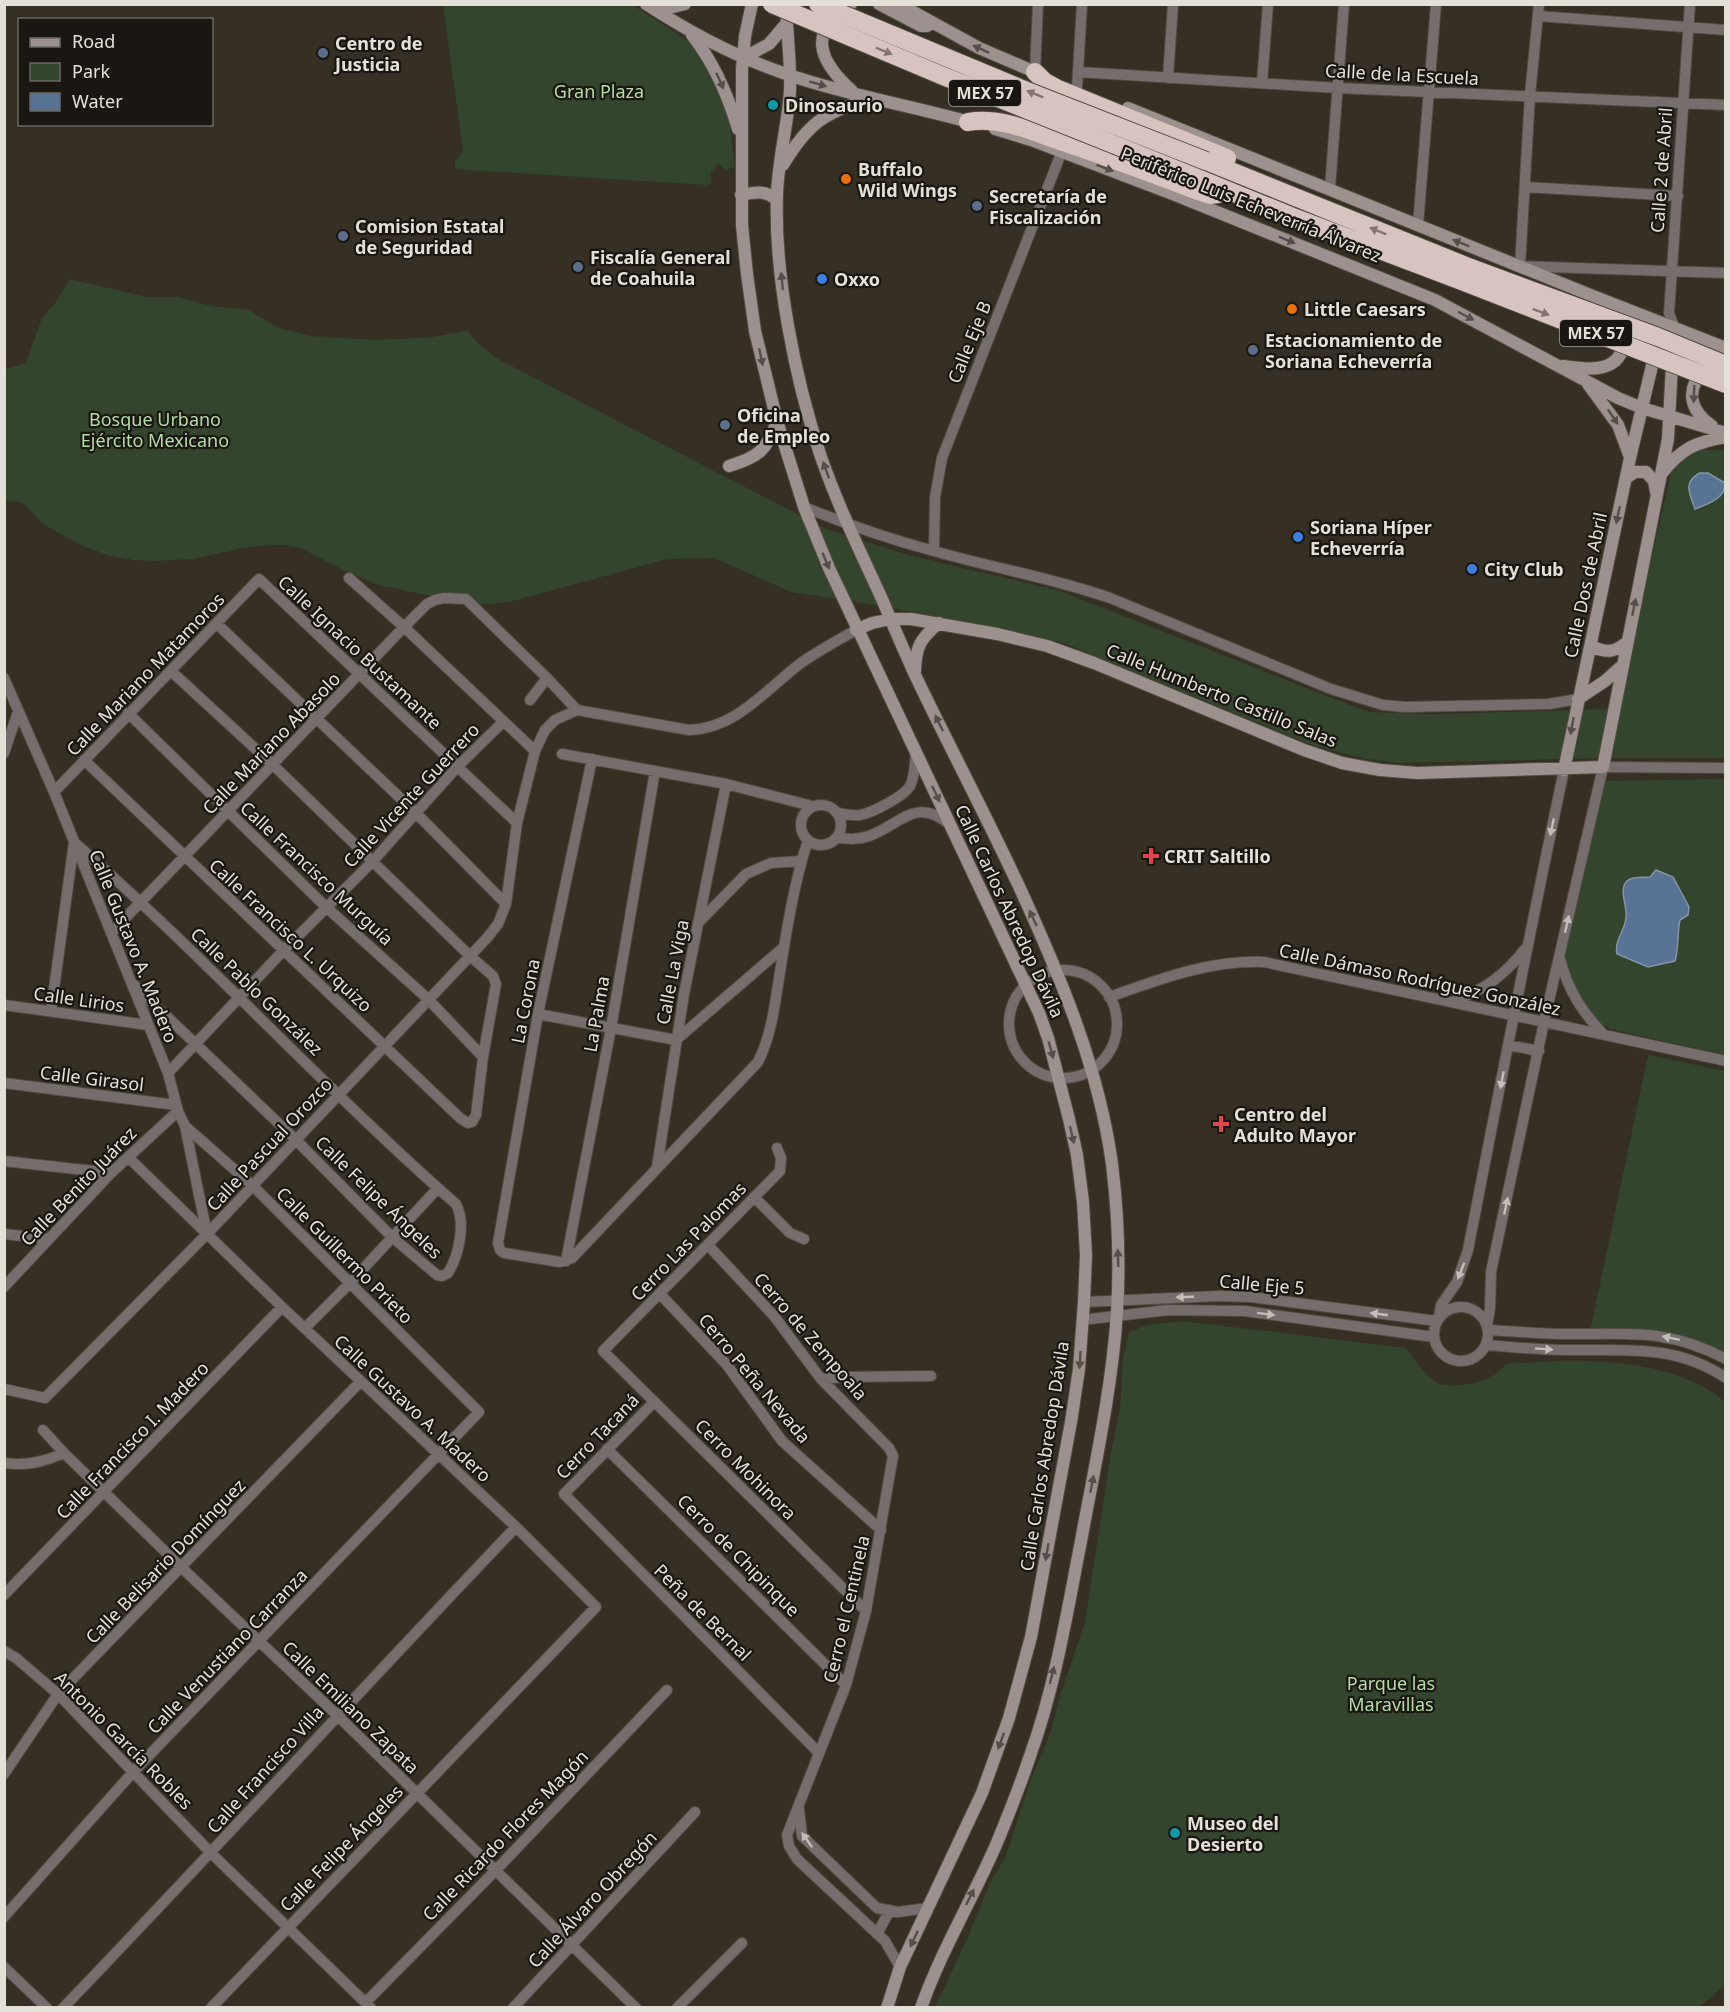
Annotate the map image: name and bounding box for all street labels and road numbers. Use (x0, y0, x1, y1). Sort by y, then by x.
street label: Calle de la Escuela (1324, 58, 1480, 90)
road number: MEX 57 (949, 80, 1021, 106)
street label: Calle 2 de Abril (1645, 106, 1677, 234)
street label: Periférico Luis Echeverría Álvarez (1117, 141, 1385, 267)
street label: Calle Eje B (942, 297, 996, 387)
road number: MEX 57 (1560, 320, 1632, 346)
street label: Calle Dos de Abril (1558, 510, 1612, 660)
street label: Calle Ignacio Bustamante (273, 570, 447, 734)
street label: Calle Mariano Matamoros (61, 587, 229, 761)
street label: Calle Humberto Castillo Salas (1103, 638, 1341, 752)
street label: Calle Mariano Abasolo (197, 667, 345, 819)
street label: Calle Vicente Guerrero (338, 718, 484, 872)
street label: Calle Francisco Murguía (235, 796, 399, 950)
street label: Calle Carlos Abredop Dávila (950, 801, 1070, 1021)
street label: Calle Gustavo A. Madero (84, 846, 184, 1046)
street label: Calle Francisco L. Urquizo (204, 853, 378, 1017)
street label: Calle La Viga (650, 917, 694, 1027)
street label: Calle Pablo González (186, 922, 328, 1060)
street label: Calle Dámaso Rodríguez González (1277, 937, 1563, 1021)
street label: La Corona (505, 957, 545, 1045)
street label: La Palma (578, 974, 614, 1054)
street label: Calle Lirios (32, 981, 126, 1017)
street label: Calle Girasol (39, 1060, 145, 1096)
street label: Calle Pascual Orozco (201, 1072, 337, 1216)
street label: Calle Benito Juárez (15, 1121, 141, 1251)
street label: Calle Felipe Ángeles (310, 1130, 448, 1264)
street label: Cerro Las Palomas (625, 1176, 751, 1306)
street label: Calle Guillermo Prieto (271, 1181, 419, 1329)
street label: Cerro de Zempoala (749, 1267, 873, 1405)
street label: Calle Eje 5 (1218, 1268, 1306, 1300)
street label: Cerro Peña Nevada (694, 1308, 816, 1448)
street label: Calle Gustavo A. Madero (329, 1329, 497, 1487)
street label: Calle Carlos Abredop Dávila (1014, 1339, 1074, 1573)
street label: Calle Francisco I. Madero (50, 1356, 214, 1524)
street label: Cerro Tacaná (550, 1388, 644, 1484)
street label: Cerro Mohinora (690, 1413, 802, 1525)
street label: Calle Belisario Domínguez (80, 1473, 250, 1649)
street label: Cerro de Chipinque (673, 1489, 805, 1621)
street label: Cerro el Centinela (817, 1533, 875, 1685)
street label: Peña de Bernal (649, 1558, 757, 1666)
street label: Calle Venustiano Carranza (142, 1563, 312, 1739)
street label: Calle Emiliano Zapata (277, 1635, 425, 1779)
street label: Antonio García Robles (50, 1666, 198, 1814)
street label: Calle Francisco Villa (201, 1700, 329, 1838)
street label: Calle Ricardo Flores Magón (417, 1744, 593, 1926)
street label: Calle Felipe Ángeles (274, 1779, 408, 1917)
street label: Calle Álvaro Obregón (522, 1825, 662, 1973)

